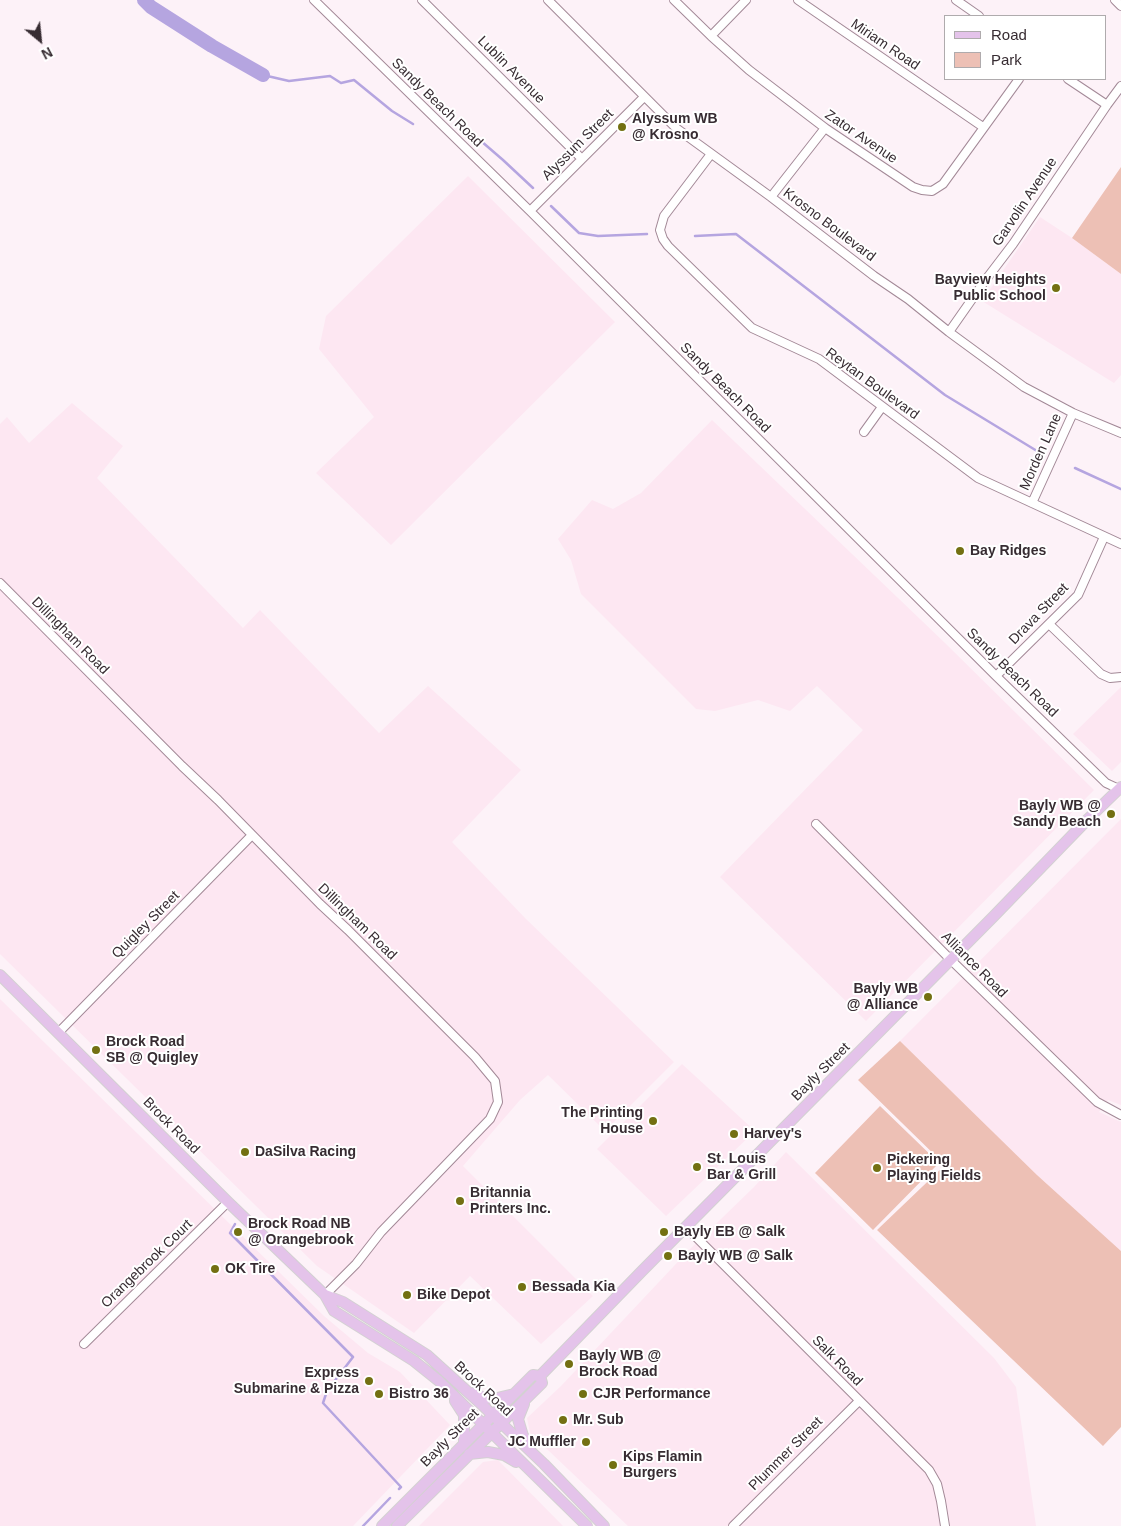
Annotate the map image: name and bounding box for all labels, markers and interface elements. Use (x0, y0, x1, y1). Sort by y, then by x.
north arrow (15, 15, 65, 65)
legend (944, 15, 1106, 80)
street label: Miriam Road (847, 16, 923, 74)
text: Road (991, 26, 1027, 43)
street label: Lublin Avenue (474, 33, 548, 107)
text: N (39, 44, 55, 63)
text: Park (991, 51, 1022, 68)
street label: Sandy Beach Road (388, 55, 486, 151)
street label: Alyssum Street (539, 106, 617, 184)
street label: Zator Avenue (822, 107, 900, 167)
place label: Alyssum WB @ Krosno (632, 111, 718, 144)
marker: Alyssum WB @ Krosno (616, 121, 628, 133)
street label: Garvolin Avenue (989, 155, 1061, 249)
street label: Krosno Boulevard (780, 185, 878, 265)
place label: Bayview Heights Public School (935, 272, 1046, 304)
marker: Bayview Heights Public School (1050, 282, 1062, 294)
street label: Sandy Beach Road (676, 339, 774, 437)
street label: Reytan Boulevard (822, 344, 922, 424)
street label: Morden Lane (1017, 411, 1065, 493)
place label: Bay Ridges (970, 543, 1046, 559)
marker: Bay Ridges (954, 545, 966, 557)
street label: Drava Street (1006, 580, 1072, 648)
street label: Dillingham Road (28, 594, 112, 678)
street label: Sandy Beach Road (963, 625, 1061, 721)
place label: Bayly WB @ Sandy Beach (1013, 798, 1101, 830)
marker: Bayly WB @ Sandy Beach (1105, 808, 1117, 820)
street label: Dillingham Road (314, 880, 400, 964)
street label: Quigley Street (109, 888, 183, 962)
street label: Alliance Road (938, 929, 1010, 1001)
place label: Bayly WB @ Alliance (847, 981, 918, 1014)
marker: Bayly WB @ Alliance (922, 991, 934, 1003)
place label: Brock Road SB @ Quigley (106, 1034, 198, 1066)
street label: Bayly Street (788, 1039, 854, 1105)
marker: Brock Road SB @ Quigley (90, 1044, 102, 1056)
street label: Brock Road (139, 1094, 203, 1158)
place label: The Printing House (561, 1105, 643, 1138)
marker: The Printing House (647, 1115, 659, 1127)
place label: Harvey's (744, 1126, 802, 1142)
marker: Harvey's (728, 1128, 740, 1140)
place label: DaSilva Racing (255, 1144, 356, 1160)
marker: DaSilva Racing (239, 1146, 251, 1158)
place label: St. Louis Bar & Grill (707, 1151, 776, 1184)
place label: Pickering Playing Fields (887, 1152, 981, 1184)
marker: St. Louis Bar & Grill (691, 1161, 703, 1173)
marker: Pickering Playing Fields (871, 1162, 883, 1174)
place label: Britannia Printers Inc. (470, 1185, 551, 1218)
marker: Britannia Printers Inc. (454, 1195, 466, 1207)
street label: Orangebrook Court (98, 1216, 196, 1312)
place label: Brock Road NB @ Orangebrook (248, 1216, 353, 1248)
place label: Bayly EB @ Salk (674, 1224, 785, 1240)
marker: Brock Road NB @ Orangebrook (232, 1226, 244, 1238)
marker: Bayly EB @ Salk (658, 1226, 670, 1238)
place label: Bayly WB @ Salk (678, 1248, 793, 1264)
marker: Bayly WB @ Salk (662, 1250, 674, 1262)
place label: OK Tire (225, 1261, 275, 1277)
marker: OK Tire (209, 1263, 221, 1275)
place label: Bessada Kia (532, 1279, 615, 1295)
marker: Bessada Kia (516, 1281, 528, 1293)
place label: Bike Depot (417, 1287, 490, 1303)
marker: Bike Depot (401, 1289, 413, 1301)
street label: Salk Road (808, 1332, 866, 1390)
place label: Bayly WB @ Brock Road (579, 1348, 661, 1380)
street label: Brock Road (451, 1358, 515, 1420)
marker: Bayly WB @ Brock Road (563, 1358, 575, 1370)
place label: Express Submarine & Pizza (234, 1365, 359, 1398)
marker: Express Submarine & Pizza (363, 1375, 375, 1387)
place label: Bistro 36 (389, 1386, 449, 1402)
place label: CJR Performance (593, 1386, 710, 1402)
marker: Bistro 36 (373, 1388, 385, 1400)
marker: CJR Performance (577, 1388, 589, 1400)
street label: Bayly Street (417, 1405, 483, 1471)
place label: Mr. Sub (573, 1412, 624, 1428)
marker: Mr. Sub (557, 1414, 569, 1426)
street label: Plummer Street (746, 1414, 826, 1494)
place label: JC Muffler (508, 1434, 576, 1450)
marker: JC Muffler (580, 1436, 592, 1448)
place label: Kips Flamin Burgers (623, 1449, 702, 1481)
marker: Kips Flamin Burgers (607, 1459, 619, 1471)

